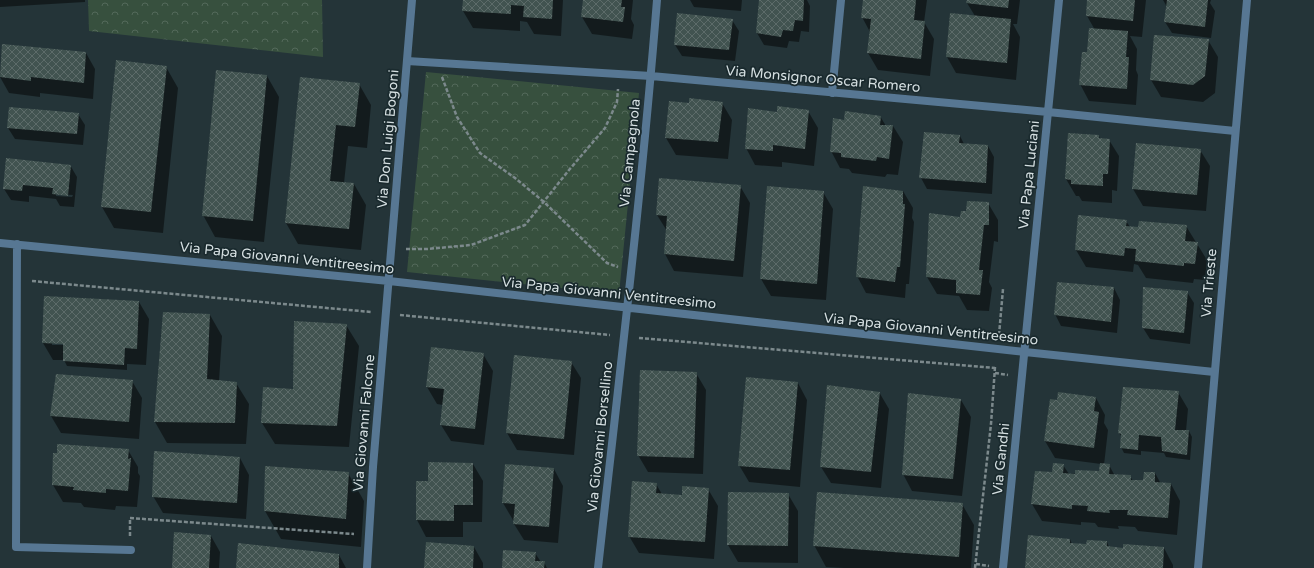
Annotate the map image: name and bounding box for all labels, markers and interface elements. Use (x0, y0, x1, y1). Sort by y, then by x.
street label: Via Monsignor Oscar Romero (725, 62, 921, 96)
street label: Via Don Luigi Bogoni (373, 69, 403, 209)
street label: Via Campagnola (616, 98, 644, 208)
street label: Via Papa Luciani (1015, 120, 1043, 230)
street label: Via Papa Giovanni Ventitreesimo (179, 238, 395, 278)
street label: Via Trieste (1198, 248, 1220, 318)
street label: Via Papa Giovanni Ventitreesimo (501, 273, 717, 313)
street label: Via Papa Giovanni Ventitreesimo (823, 309, 1039, 349)
street label: Via Giovanni Falcone (350, 354, 378, 492)
street label: Via Giovanni Borsellino (584, 360, 616, 514)
street label: Via Gandhi (989, 422, 1013, 496)

